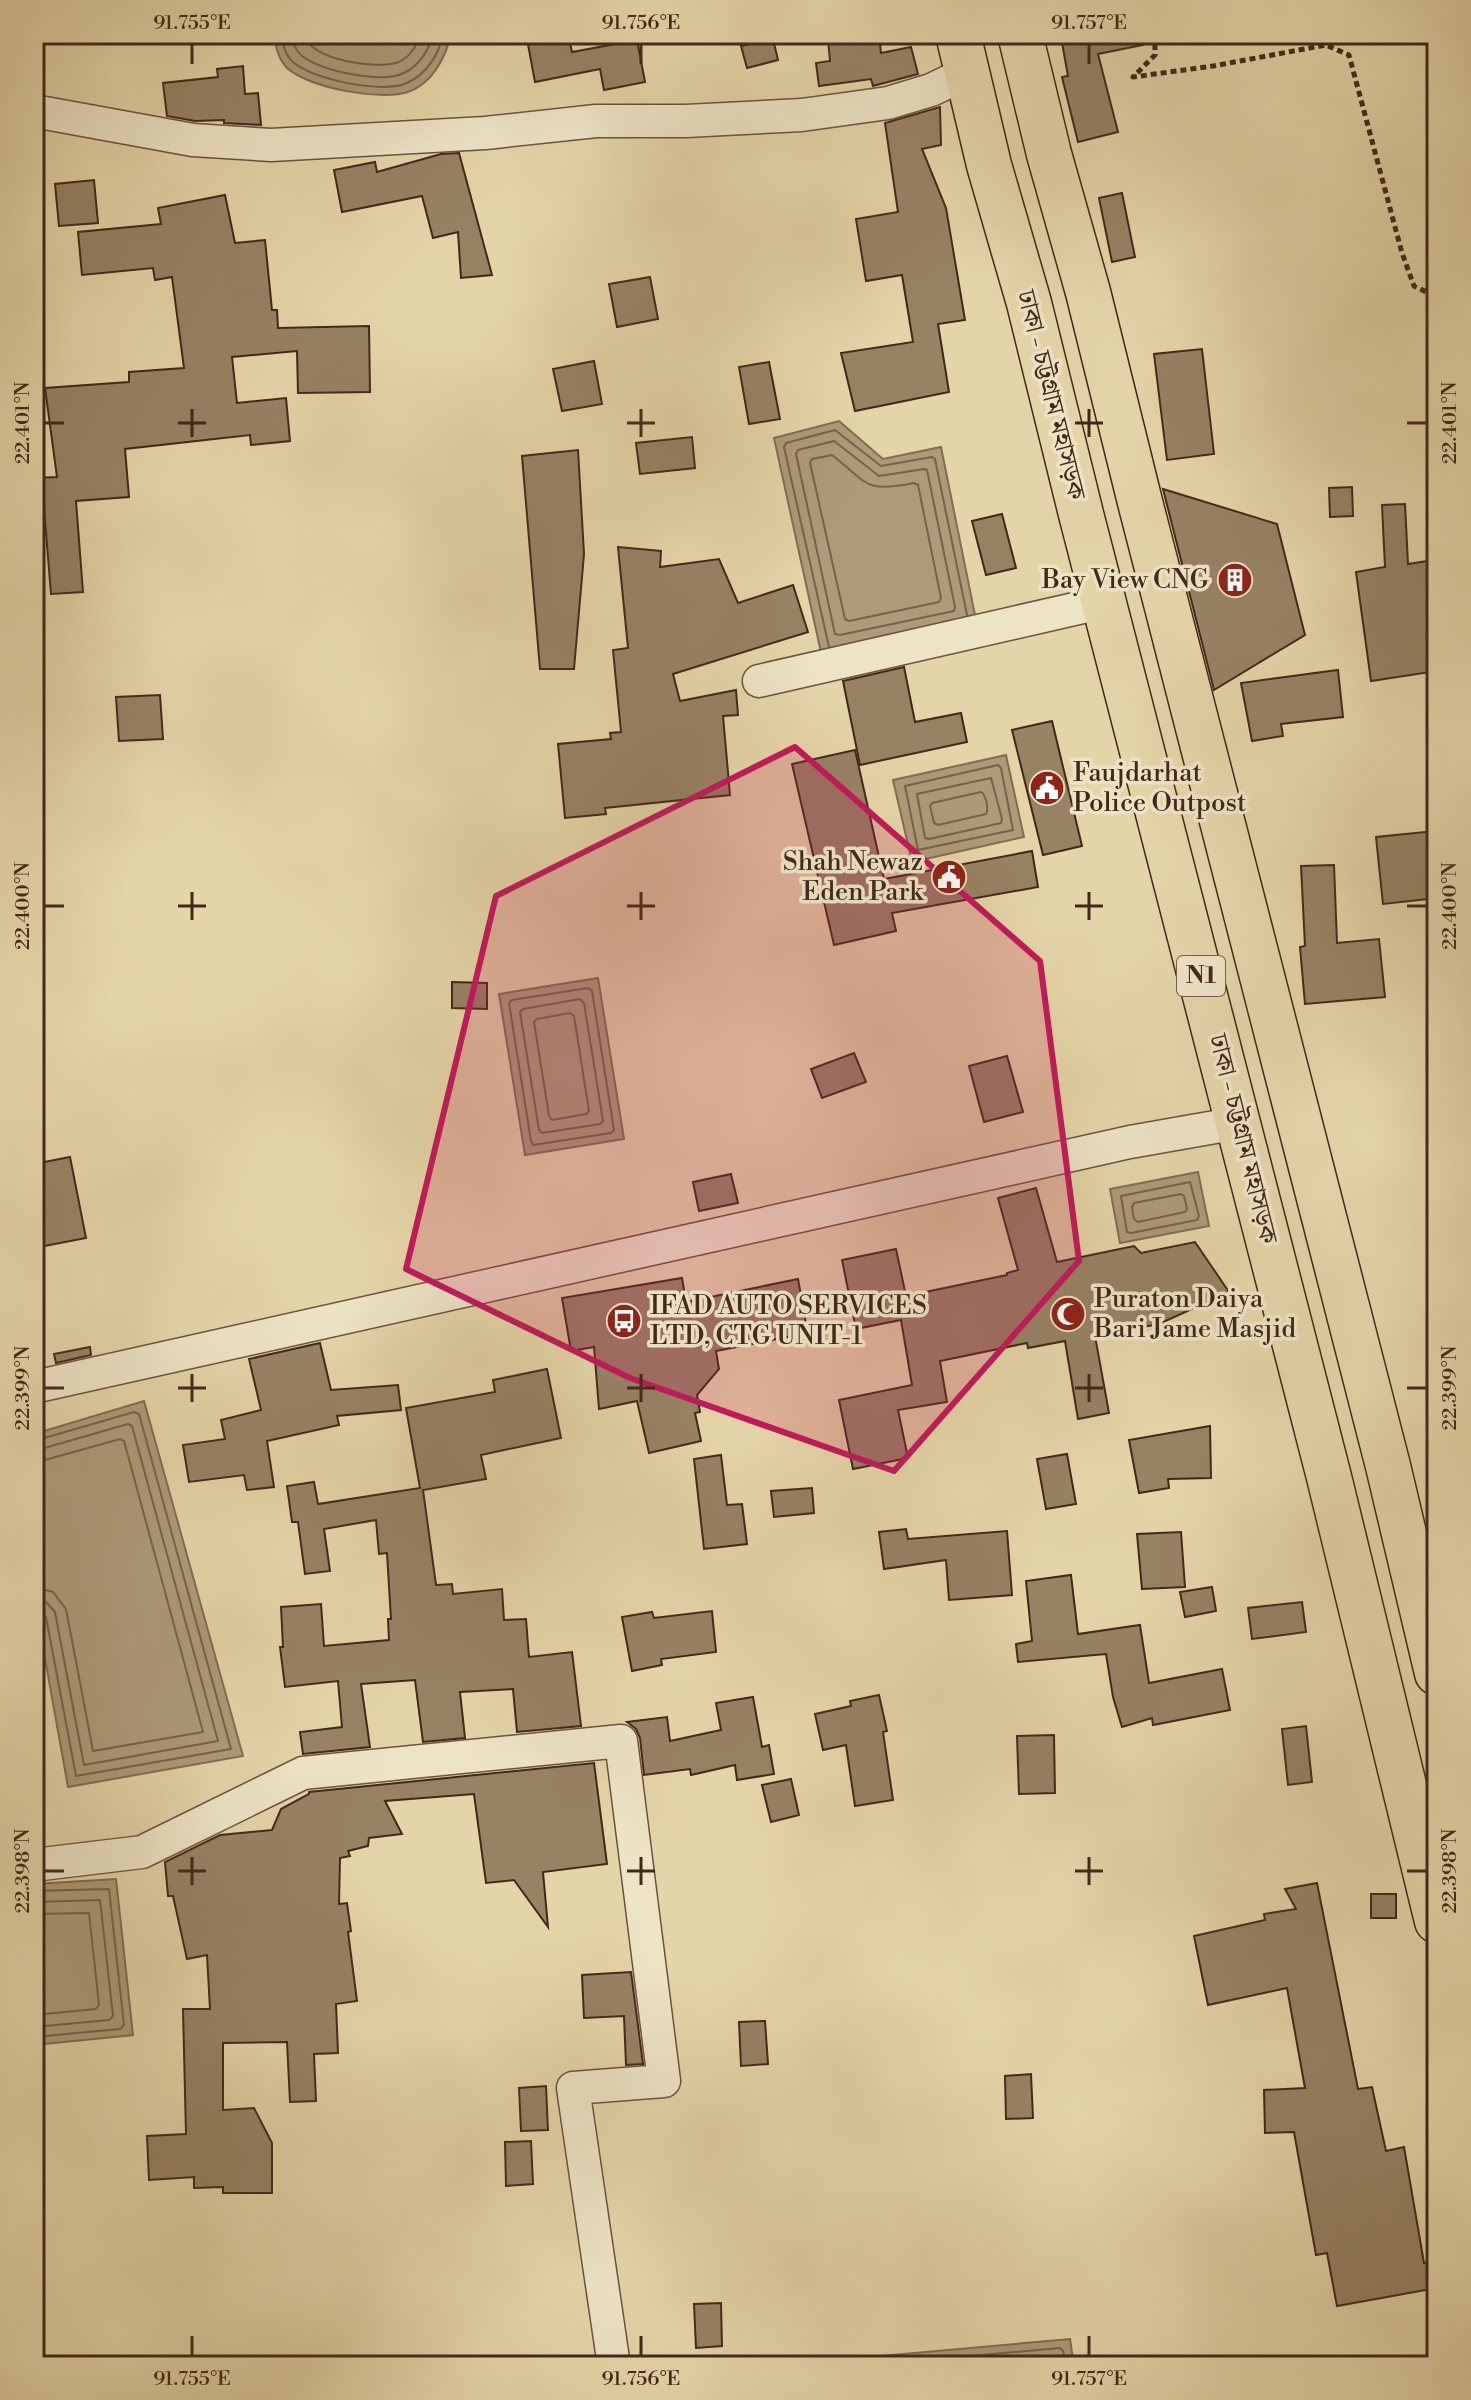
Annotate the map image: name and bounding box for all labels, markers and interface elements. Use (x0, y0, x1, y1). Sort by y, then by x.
text: 91.755°E (153, 11, 231, 36)
text: 91.756°E (602, 11, 680, 36)
text: 91.757°E (1051, 11, 1127, 36)
street label: ঢাকা - চট্টগ্রাম মহাসড়ক (1009, 286, 1093, 505)
text: 22.401°N (11, 382, 36, 464)
text: 22.401°N (1438, 382, 1463, 464)
building icon: Bay View CNG (1216, 561, 1254, 599)
place label: Bay View CNG (1041, 564, 1209, 596)
place label: Faujdarhat Police Outpost (1073, 757, 1246, 819)
public building icon: Faujdarhat Police Outpost (1028, 769, 1066, 807)
place label: Shah Newaz Eden Park (783, 846, 924, 908)
public building icon: Shah Newaz Eden Park (930, 858, 968, 896)
text: 22.400°N (11, 862, 36, 950)
text: 22.400°N (1438, 862, 1463, 950)
road number: N1 (1177, 956, 1225, 996)
street label: ঢাকা - চট্টগ্রাম মহাসড়ক (1201, 1030, 1285, 1249)
place label: Puraton Daiya Bari Jame Masjid (1093, 1283, 1296, 1345)
place label: IFAD AUTO SERVICES LTD, CTG UNIT-1 (650, 1290, 927, 1352)
mosque icon: Puraton Daiya Bari Jame Masjid (1049, 1295, 1087, 1333)
bus stop icon: IFAD AUTO SERVICES LTD, CTG UNIT-1 (605, 1302, 643, 1340)
text: 22.399°N (11, 1346, 36, 1430)
text: 22.399°N (1438, 1346, 1463, 1430)
text: 22.398°N (11, 1828, 36, 1913)
text: 22.398°N (1438, 1828, 1463, 1913)
text: 91.755°E (153, 2367, 231, 2392)
text: 91.756°E (602, 2367, 680, 2392)
text: 91.757°E (1051, 2367, 1127, 2392)

